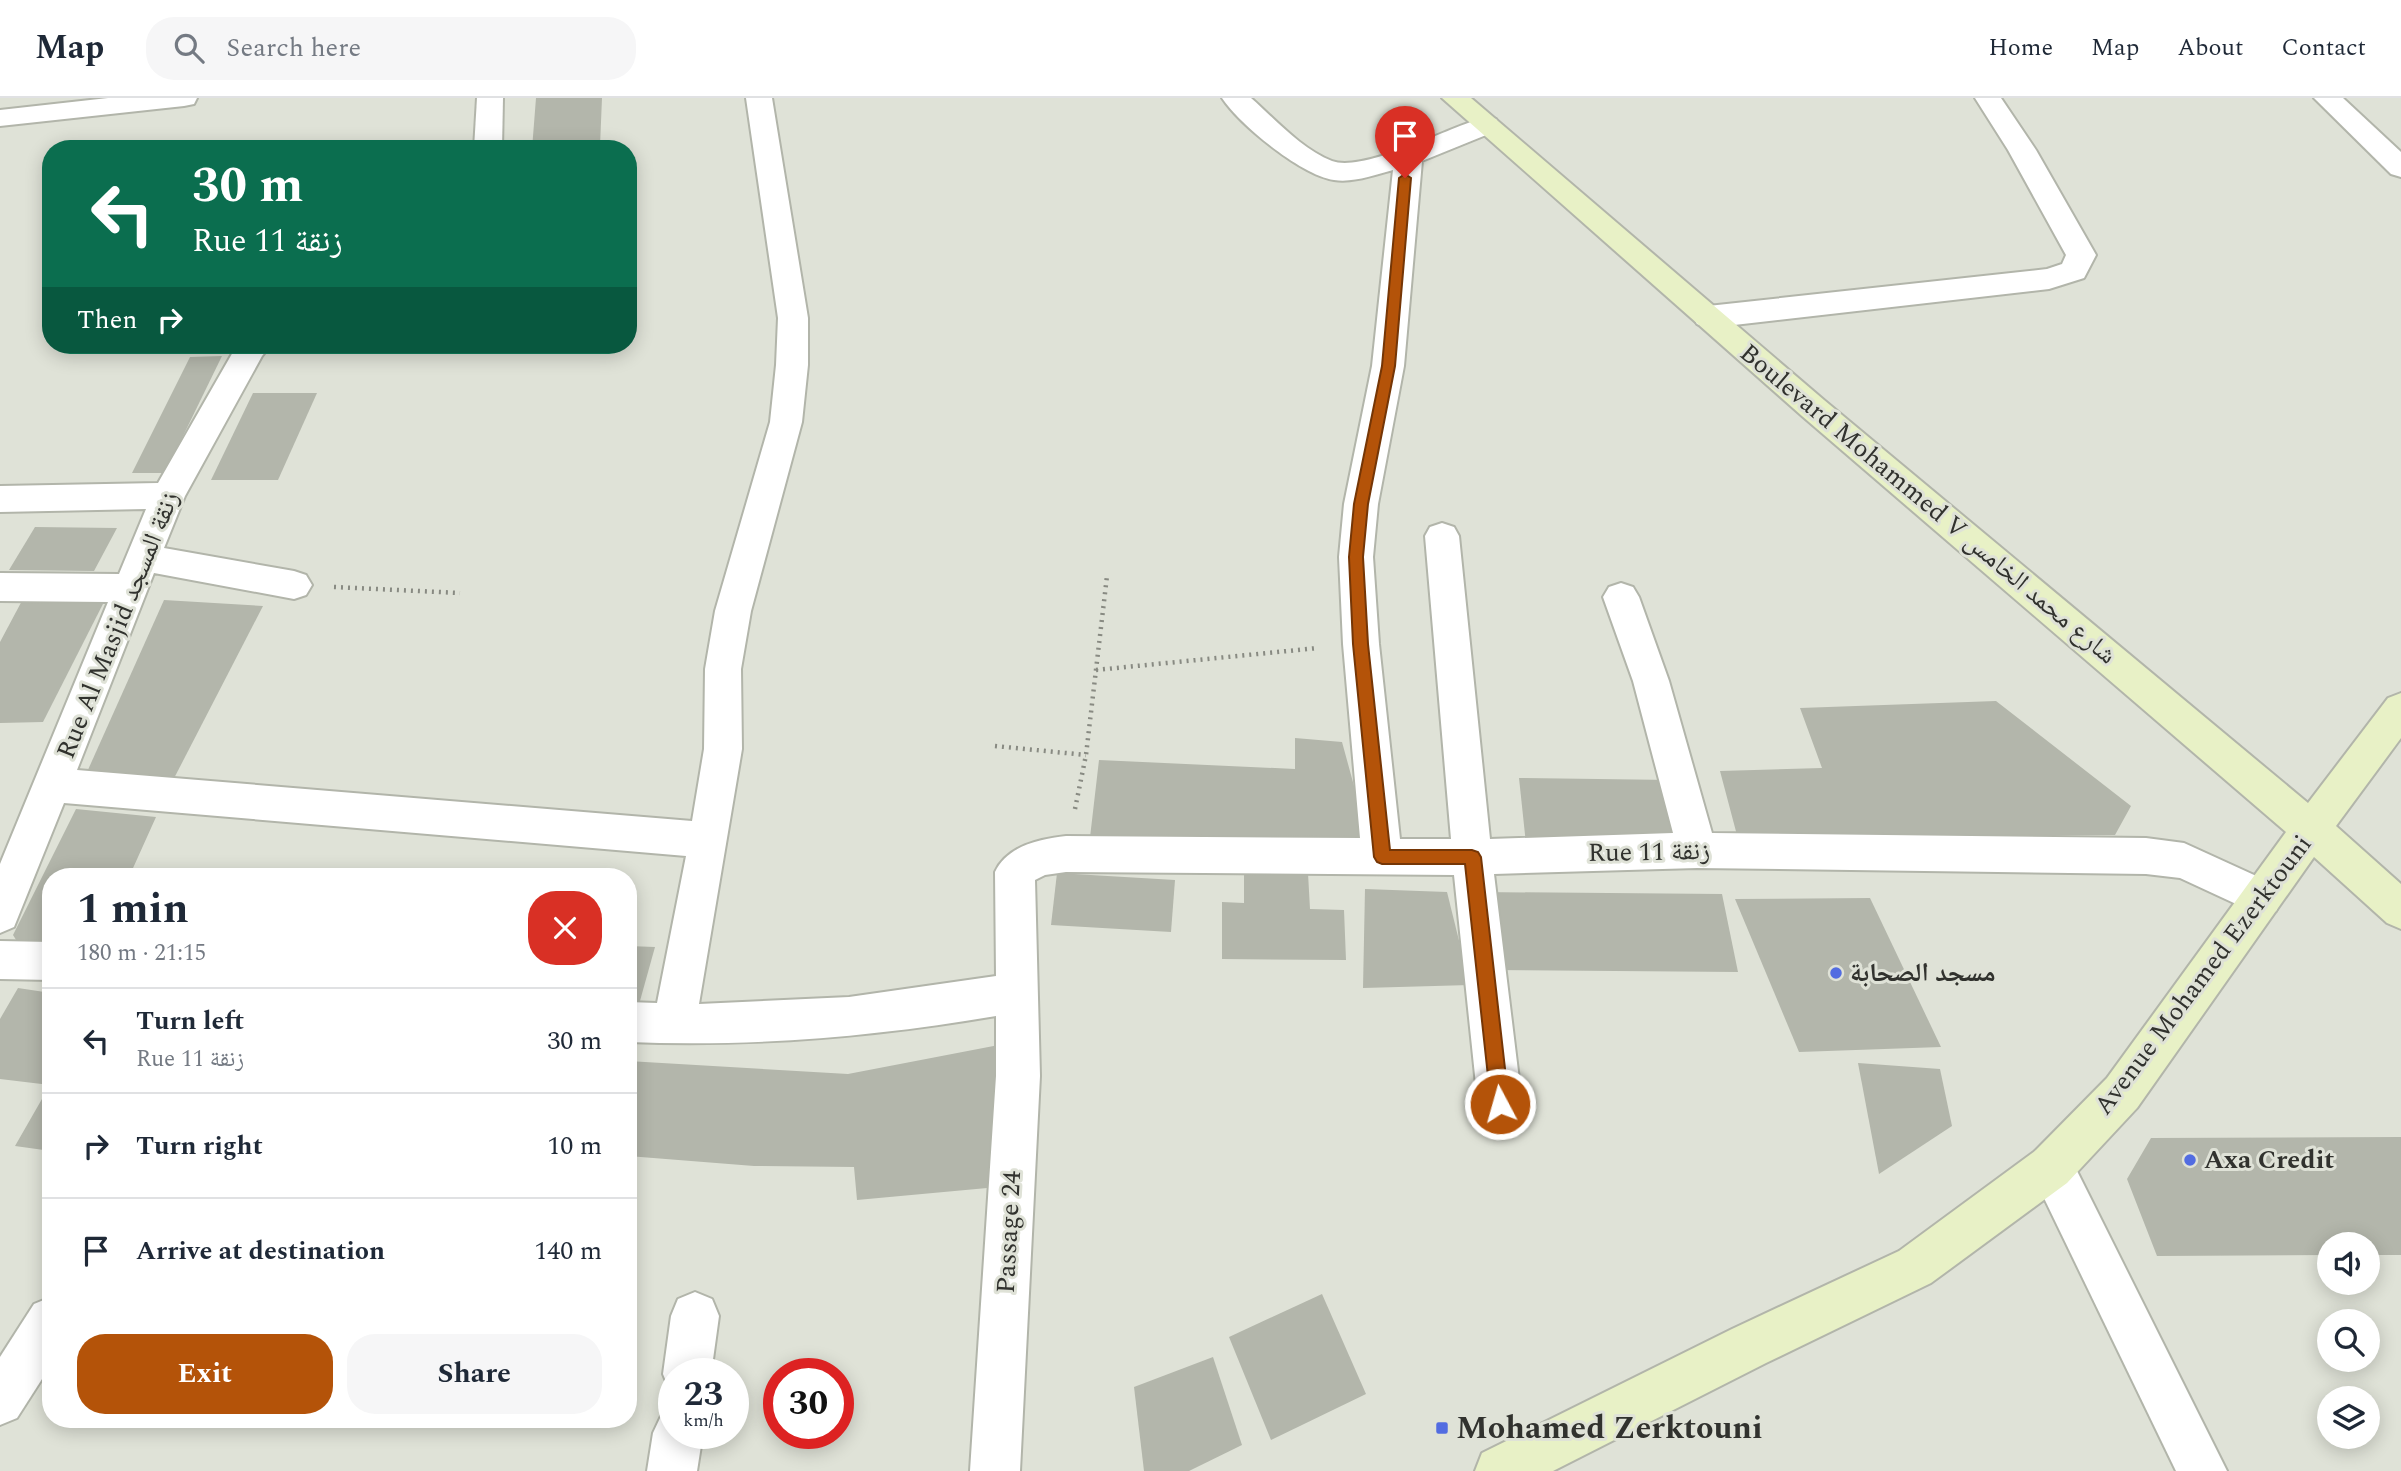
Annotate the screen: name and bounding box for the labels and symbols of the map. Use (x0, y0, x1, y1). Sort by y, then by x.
pin (1375, 106, 1435, 178)
street label: Boulevard Mohammed V شارع محمد الخامس (1730, 334, 2126, 674)
street label: Rue Al Masjid زنقة المسجد (46, 485, 190, 765)
street label: Avenue Mohamed Ezerktouni (2084, 826, 2322, 1124)
street label: Rue 11 زنقة (1587, 831, 1711, 873)
place label: مسجد الصحابة (1850, 953, 1995, 993)
marker: مسجد الصحابة (1828, 965, 1844, 981)
position arrow (1463, 1067, 1537, 1141)
place label: Axa Credit (2204, 1140, 2334, 1180)
marker: Axa Credit (2182, 1152, 2198, 1168)
street label: Passage 24 (986, 1170, 1032, 1294)
speed limit sign: 30 (763, 1358, 854, 1449)
place label: Mohamed Zerktouni (1456, 1404, 1763, 1453)
marker: Mohamed Zerktouni (1434, 1420, 1450, 1436)

